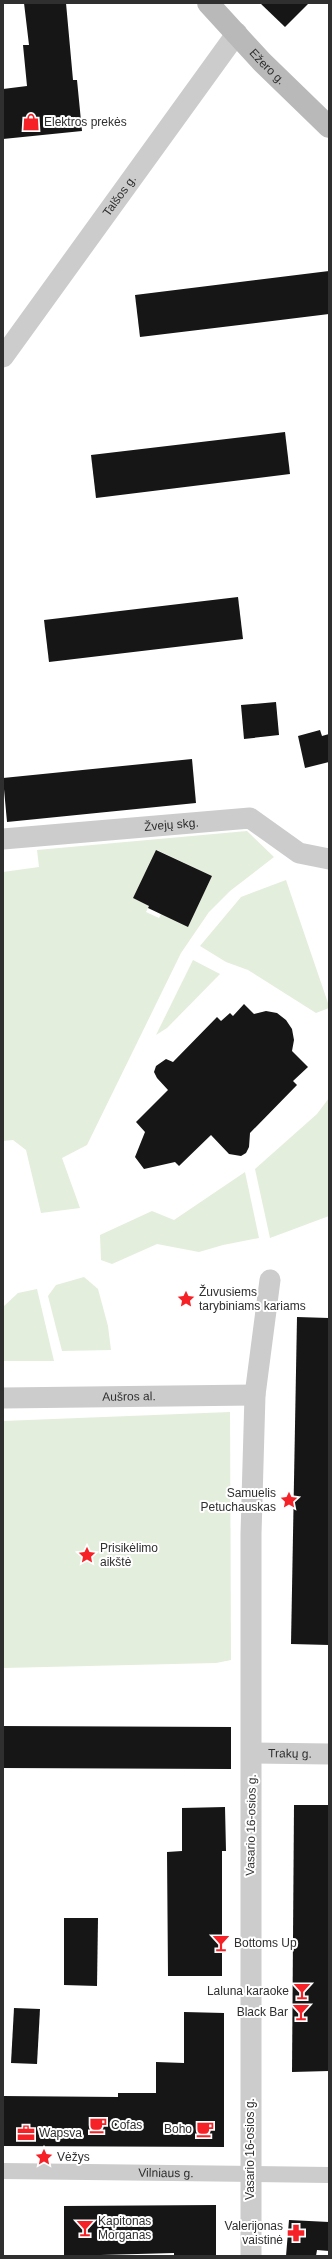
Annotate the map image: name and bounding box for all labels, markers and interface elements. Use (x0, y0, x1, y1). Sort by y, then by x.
street label: Ežero g. (246, 46, 288, 87)
shop icon: Elektros prekės (21, 112, 41, 132)
place label: Elektros prekės (44, 115, 127, 129)
street label: Talšos g. (100, 172, 139, 219)
street label: Žvejų skg. (143, 815, 199, 834)
place label: Žuvusiems tarybiniams kariams (199, 1284, 306, 1313)
place icon: Žuvusiems tarybiniams kariams (176, 1289, 196, 1309)
street label: Aušros al. (102, 1389, 156, 1404)
place label: Samuelis Petuchauskas (201, 1486, 276, 1514)
place icon: Samuelis Petuchauskas (279, 1490, 299, 1510)
place label: Prisikėlimo aikštė (100, 1541, 158, 1569)
place icon: Prisikėlimo aikštė (77, 1545, 97, 1565)
street label: Trakų g. (268, 1746, 312, 1761)
street label: Vasario 16-osios g. (243, 1774, 259, 1876)
bar icon: Bottoms Up (211, 1933, 231, 1953)
place label: Bottoms Up (234, 1936, 297, 1950)
bar icon: Laluna karaoke (292, 1981, 312, 2001)
place label: Laluna karaoke (207, 1984, 289, 1998)
bar icon: Black Bar (291, 2002, 311, 2022)
place label: Black Bar (237, 2005, 288, 2019)
street label: Vasario 16-osios g. (243, 2098, 257, 2200)
cafe icon: Cofas (88, 2115, 108, 2135)
place label: Cofas (111, 2118, 142, 2132)
cafe icon: Boho (195, 2119, 215, 2139)
place label: Boho (164, 2122, 192, 2136)
office icon: Wapsva (16, 2123, 36, 2143)
place label: Wapsva (39, 2126, 82, 2140)
place icon: Vėžys (34, 2147, 54, 2167)
place label: Vėžys (57, 2150, 90, 2164)
street label: Vilniaus g. (138, 2166, 194, 2180)
place label: Kapitonas Morganas (98, 2214, 151, 2242)
bar icon: Kapitonas Morganas (75, 2218, 95, 2238)
place label: Valerijonas vaistinė (225, 2219, 283, 2247)
pharmacy icon: Valerijonas vaistinė (286, 2223, 306, 2243)

